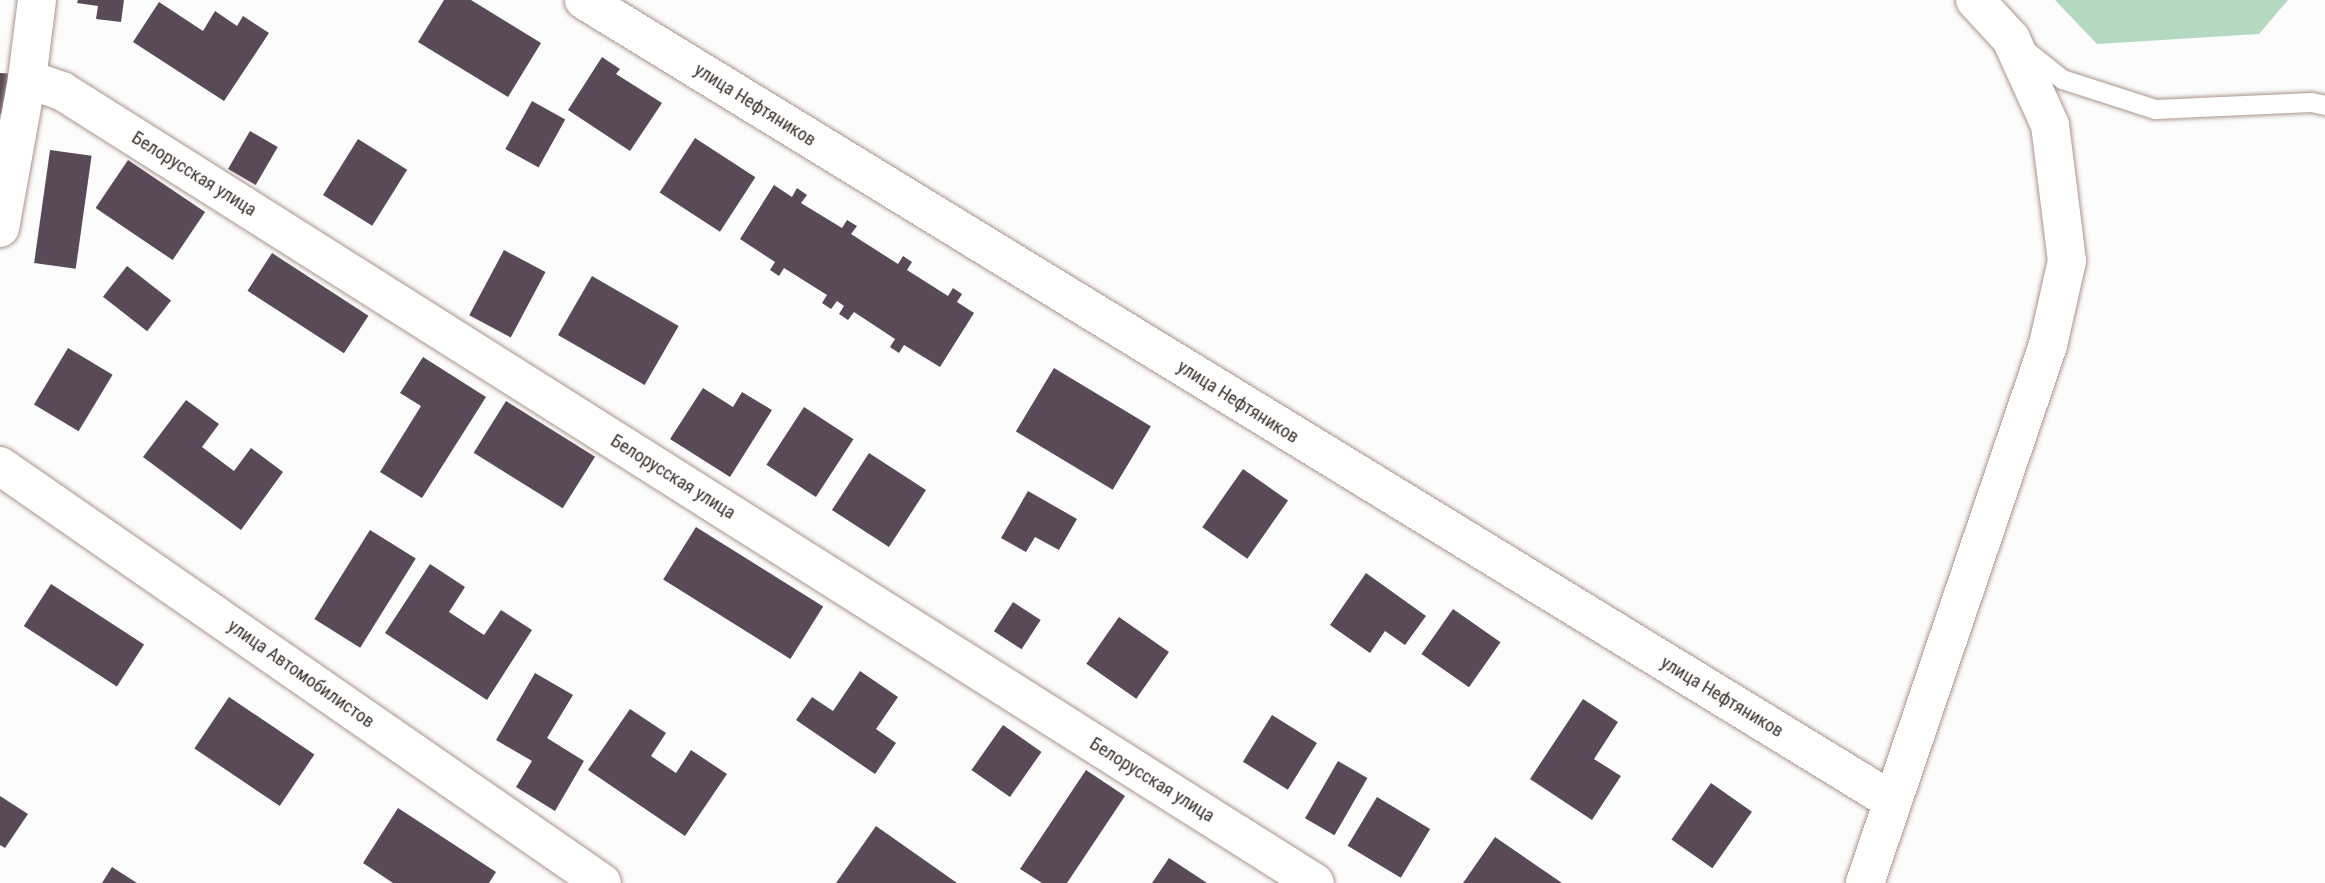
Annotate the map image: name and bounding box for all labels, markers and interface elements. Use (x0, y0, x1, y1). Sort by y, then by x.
street label: улица Нефтяников (690, 59, 820, 151)
street label: Белорусская улица (128, 127, 260, 221)
street label: улица Нефтяников (1173, 356, 1303, 448)
street label: Белорусская улица (607, 430, 739, 524)
street label: улица Автомобилистов (224, 615, 378, 733)
street label: улица Нефтяников (1657, 652, 1787, 742)
street label: Белорусская улица (1086, 733, 1218, 827)

